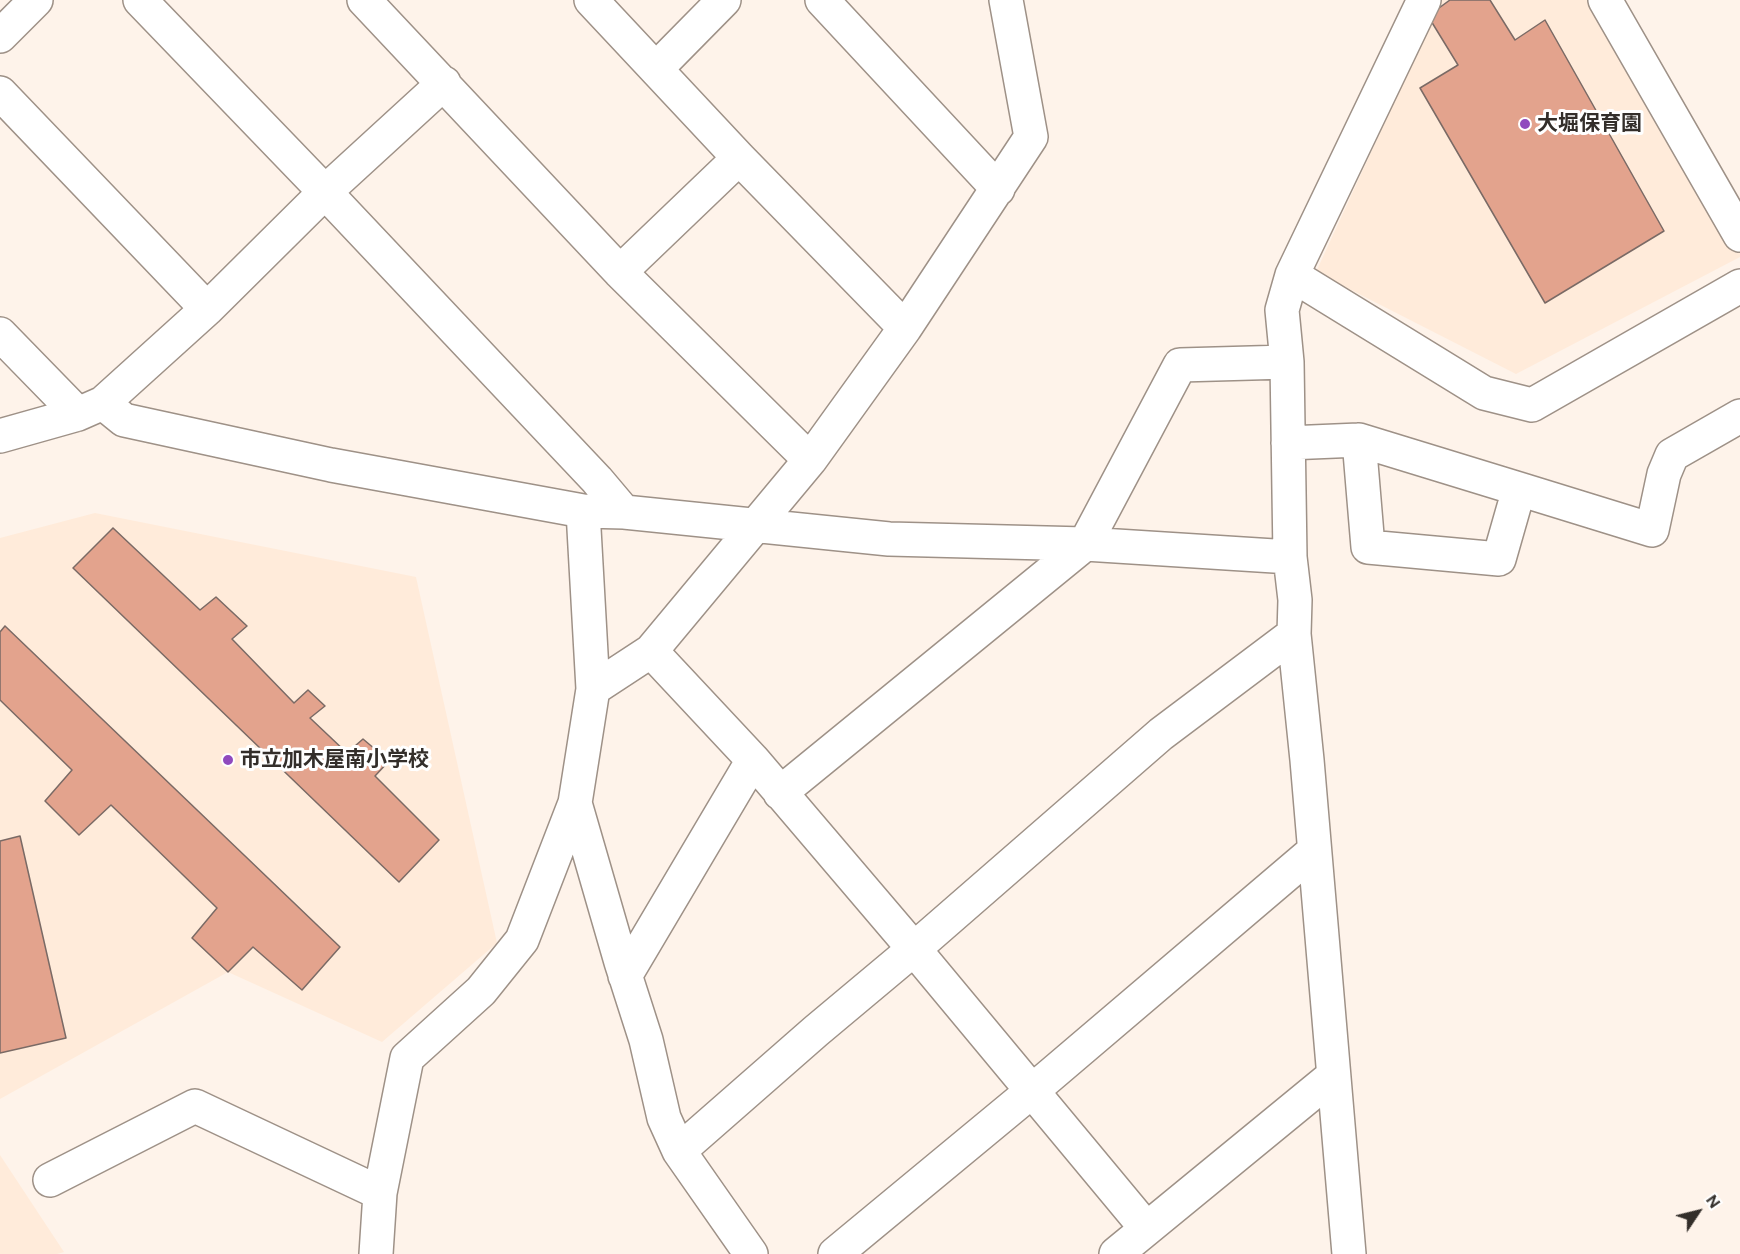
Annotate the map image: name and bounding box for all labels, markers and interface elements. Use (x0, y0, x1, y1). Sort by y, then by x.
place label: 大堀保育園 (1537, 111, 1642, 137)
marker: 大堀保育園 (1518, 117, 1532, 131)
place label: 市立加木屋南小学校 (240, 747, 429, 773)
marker: 市立加木屋南小学校 (221, 753, 235, 767)
north arrow (1668, 1182, 1728, 1242)
text: N (1701, 1191, 1725, 1212)

